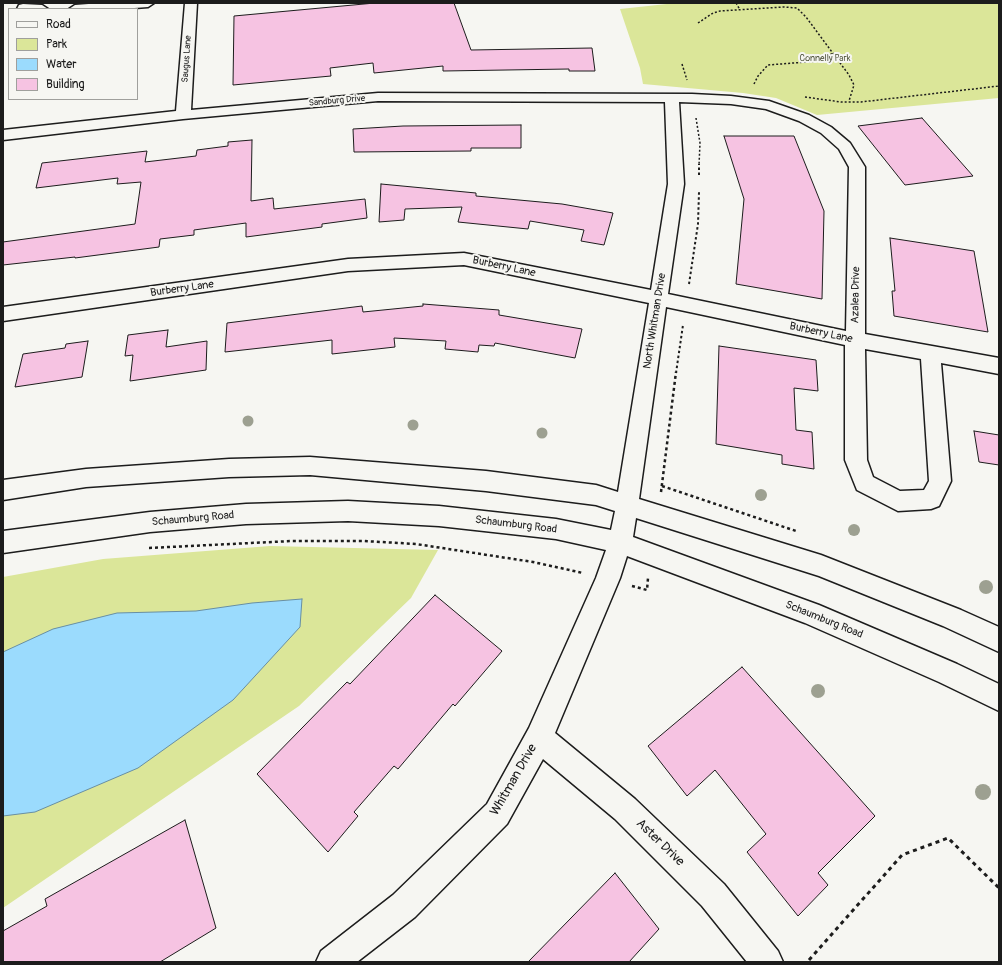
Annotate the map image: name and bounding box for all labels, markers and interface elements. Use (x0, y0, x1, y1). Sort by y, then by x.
legend (8, 8, 138, 100)
text: Road (46, 17, 71, 32)
street label: Saugus Lane (180, 35, 194, 83)
text: Park (46, 37, 67, 52)
park label: Connelly Park (800, 54, 850, 64)
text: Water (46, 57, 77, 72)
text: Building (46, 77, 85, 92)
street label: Sandburg Drive (308, 93, 366, 109)
street label: Burberry Lane (471, 254, 537, 280)
street label: Azalea Drive (849, 266, 863, 324)
street label: North Whitman Drive (641, 272, 669, 370)
street label: Burberry Lane (149, 278, 215, 300)
street label: Burberry Lane (788, 320, 854, 346)
street label: Schaumburg Road (151, 509, 235, 529)
street label: Schaumburg Road (474, 513, 558, 537)
street label: Schaumburg Road (783, 598, 865, 642)
street label: Whitman Drive (487, 741, 541, 819)
street label: Aster Drive (633, 816, 687, 870)

